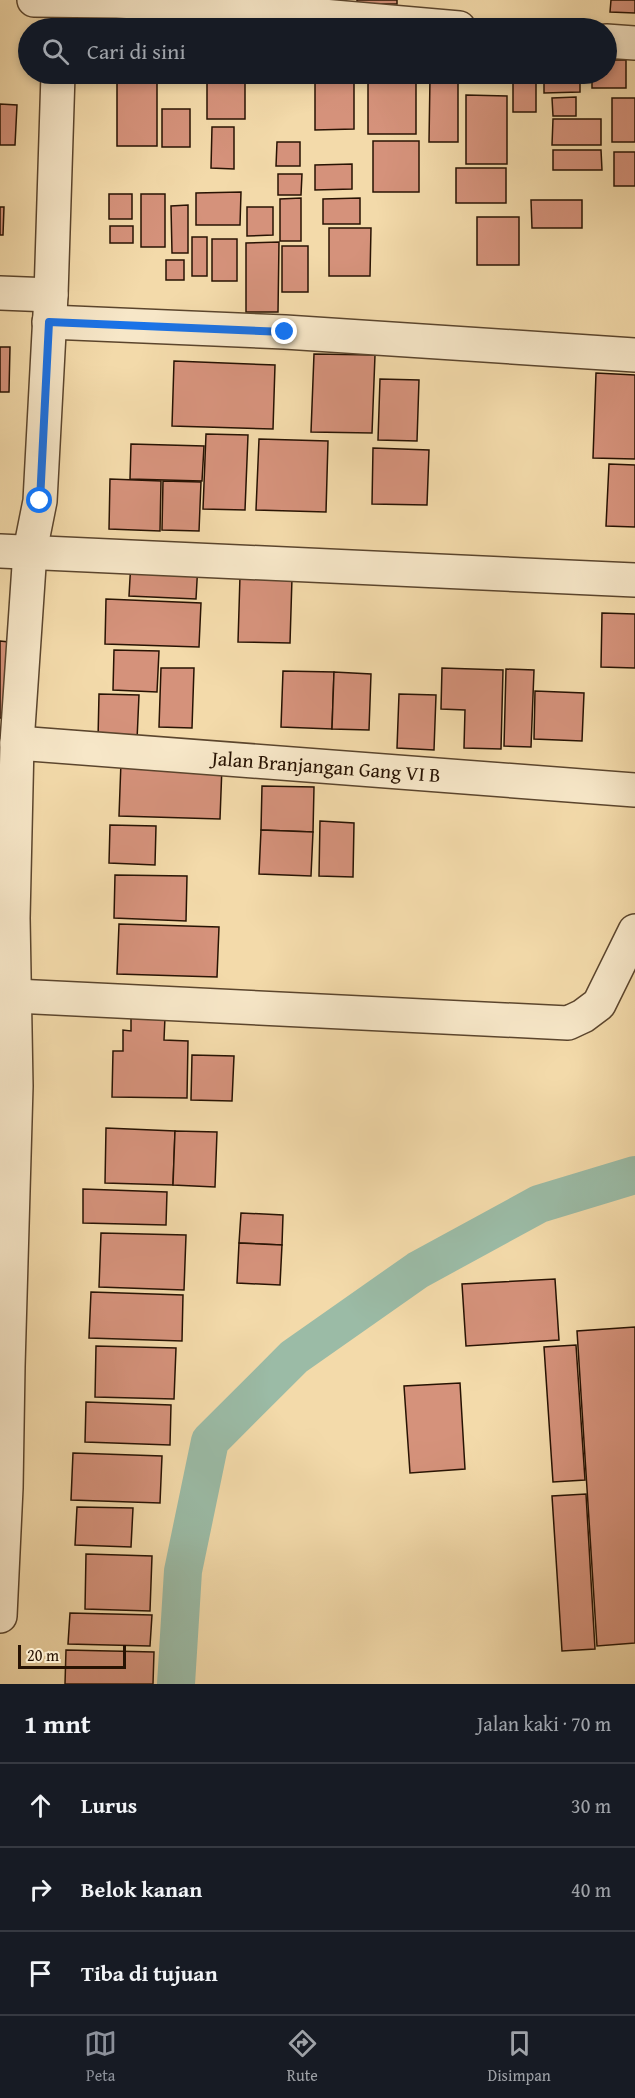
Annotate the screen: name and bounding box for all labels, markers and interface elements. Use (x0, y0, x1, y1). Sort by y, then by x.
search box (18, 18, 617, 84)
icon: search (39, 35, 72, 68)
text: Cari di sini (87, 35, 186, 67)
route end (271, 318, 297, 344)
route start (26, 487, 52, 513)
street label: Jalan Branjangan Gang VI B (208, 743, 442, 789)
scale bar (18, 1642, 126, 1670)
text: 20 m (27, 1643, 59, 1667)
text: 1 mnt (24, 1704, 91, 1743)
text: Jalan kaki · 70 m (477, 1709, 611, 1738)
icon: ahead (24, 1789, 57, 1822)
text: Lurus (81, 1789, 137, 1821)
text: 30 m (571, 1791, 611, 1820)
icon: right (24, 1873, 57, 1906)
text: Belok kanan (81, 1873, 202, 1905)
text: 40 m (571, 1875, 611, 1904)
icon: arrive (24, 1957, 57, 1990)
text: Tiba di tujuan (81, 1957, 218, 1989)
tab: Peta (84, 2027, 117, 2087)
tab: Rute (286, 2027, 319, 2087)
tab: Disimpan (487, 2027, 551, 2087)

